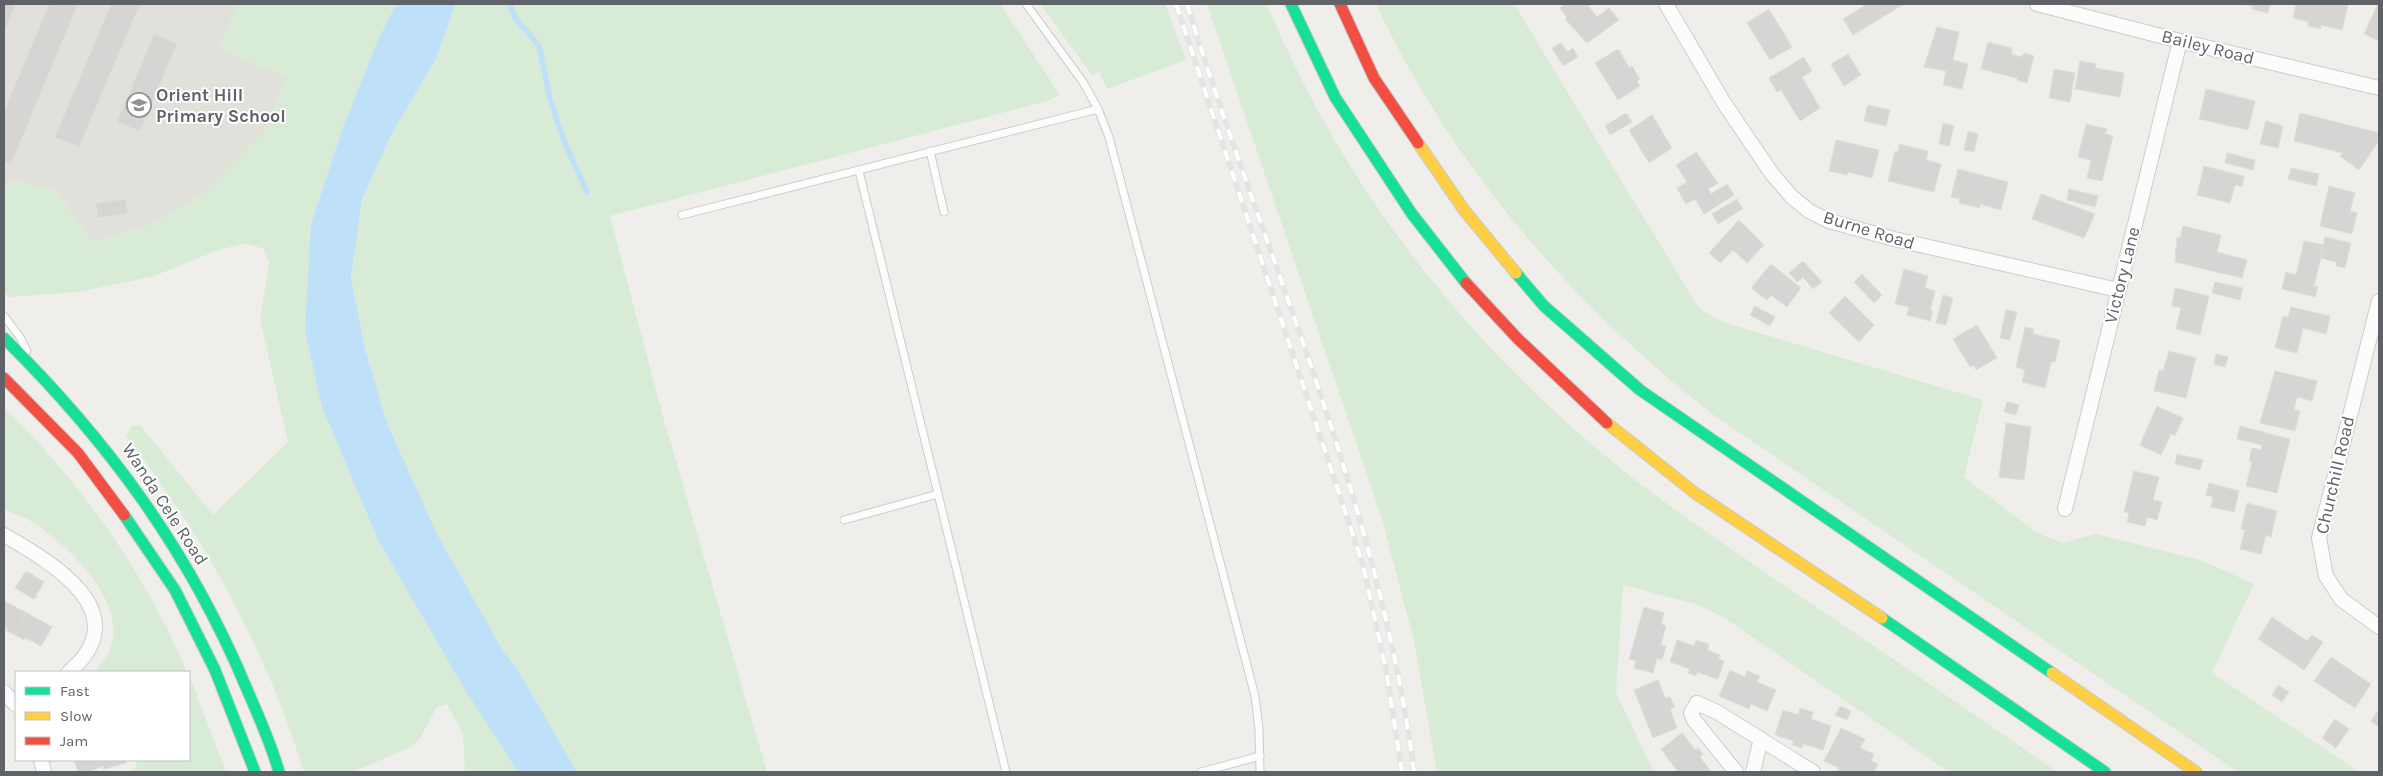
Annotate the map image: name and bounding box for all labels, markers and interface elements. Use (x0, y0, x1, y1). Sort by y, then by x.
street label: Bailey Road (2159, 25, 2257, 69)
place label: Orient Hill Primary School (156, 84, 286, 127)
school or university icon: Orient Hill Primary School (126, 92, 152, 118)
street label: Burne Road (1821, 206, 1917, 254)
street label: Victory Lane (2099, 224, 2145, 326)
street label: Churchill Road (2311, 414, 2359, 536)
street label: Wanda Cele Road (117, 439, 213, 569)
legend (15, 671, 190, 761)
text: Fast (60, 682, 90, 700)
text: Slow (60, 707, 92, 725)
text: Jam (60, 732, 88, 750)

